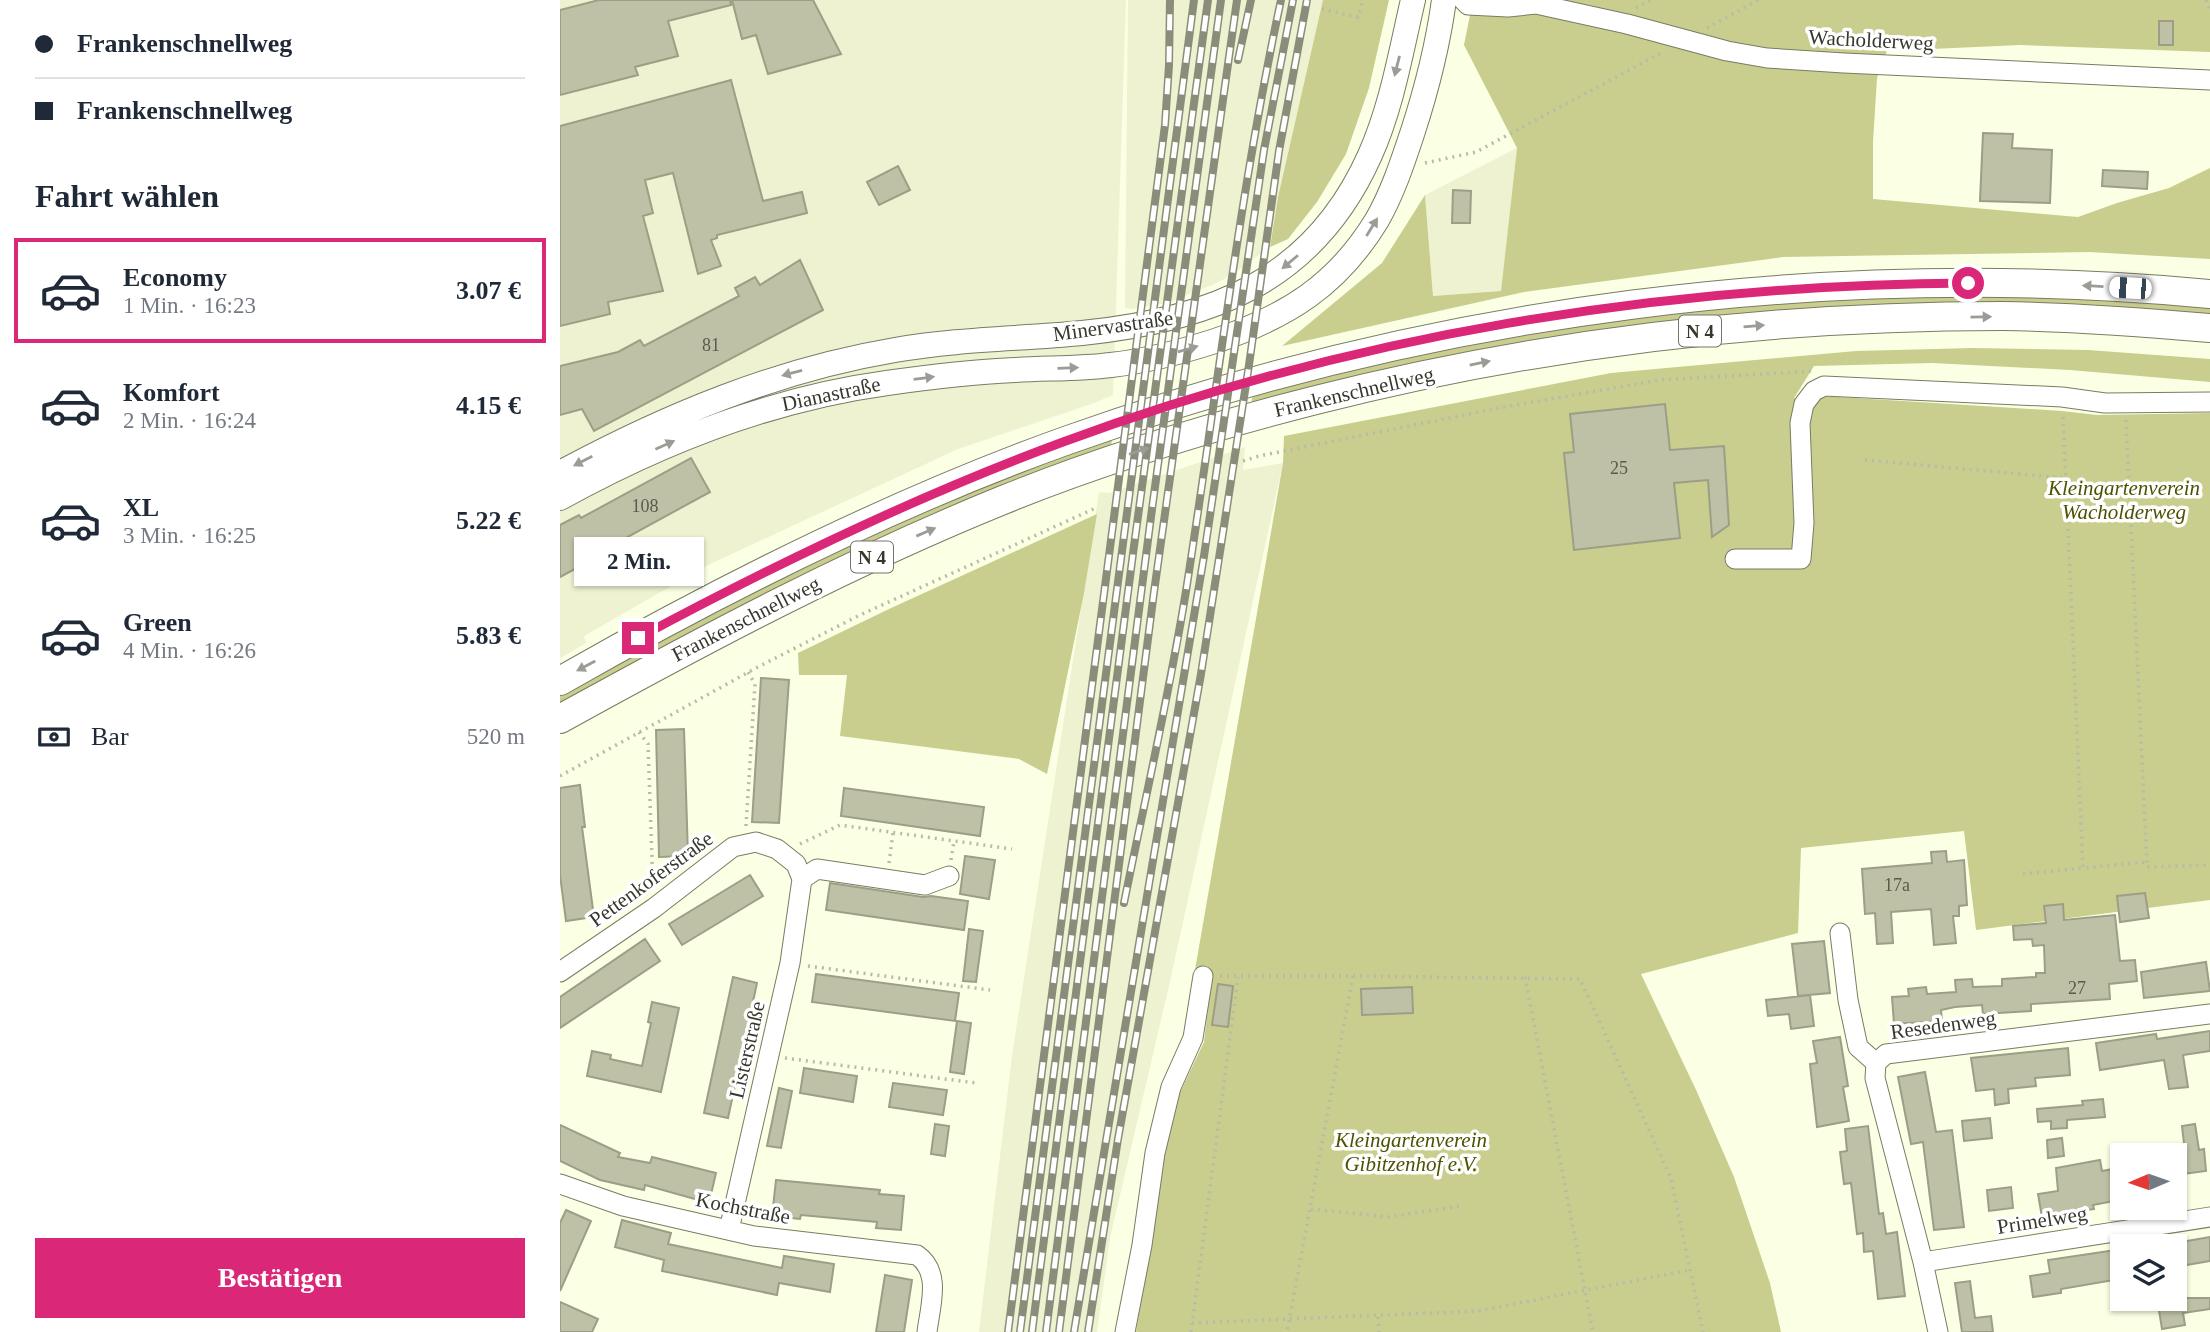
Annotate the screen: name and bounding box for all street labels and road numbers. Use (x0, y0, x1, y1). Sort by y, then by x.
street label: Wacholderweg (1808, 25, 1935, 55)
street label: Minervastraße (1051, 306, 1175, 346)
road number: N 4 (1679, 316, 1721, 346)
street label: Frankenschnellweg (1272, 362, 1437, 422)
street label: Dianastraße (779, 372, 883, 416)
road number: N 4 (851, 542, 893, 572)
street label: Frankenschnellweg (668, 571, 825, 667)
street label: Pettenkoferstraße (585, 826, 717, 932)
street label: Listerstraße (724, 999, 770, 1101)
street label: Resedenweg (1889, 1006, 1998, 1044)
street label: Kochstraße (694, 1187, 792, 1229)
street label: Primelweg (1995, 1201, 2089, 1239)

